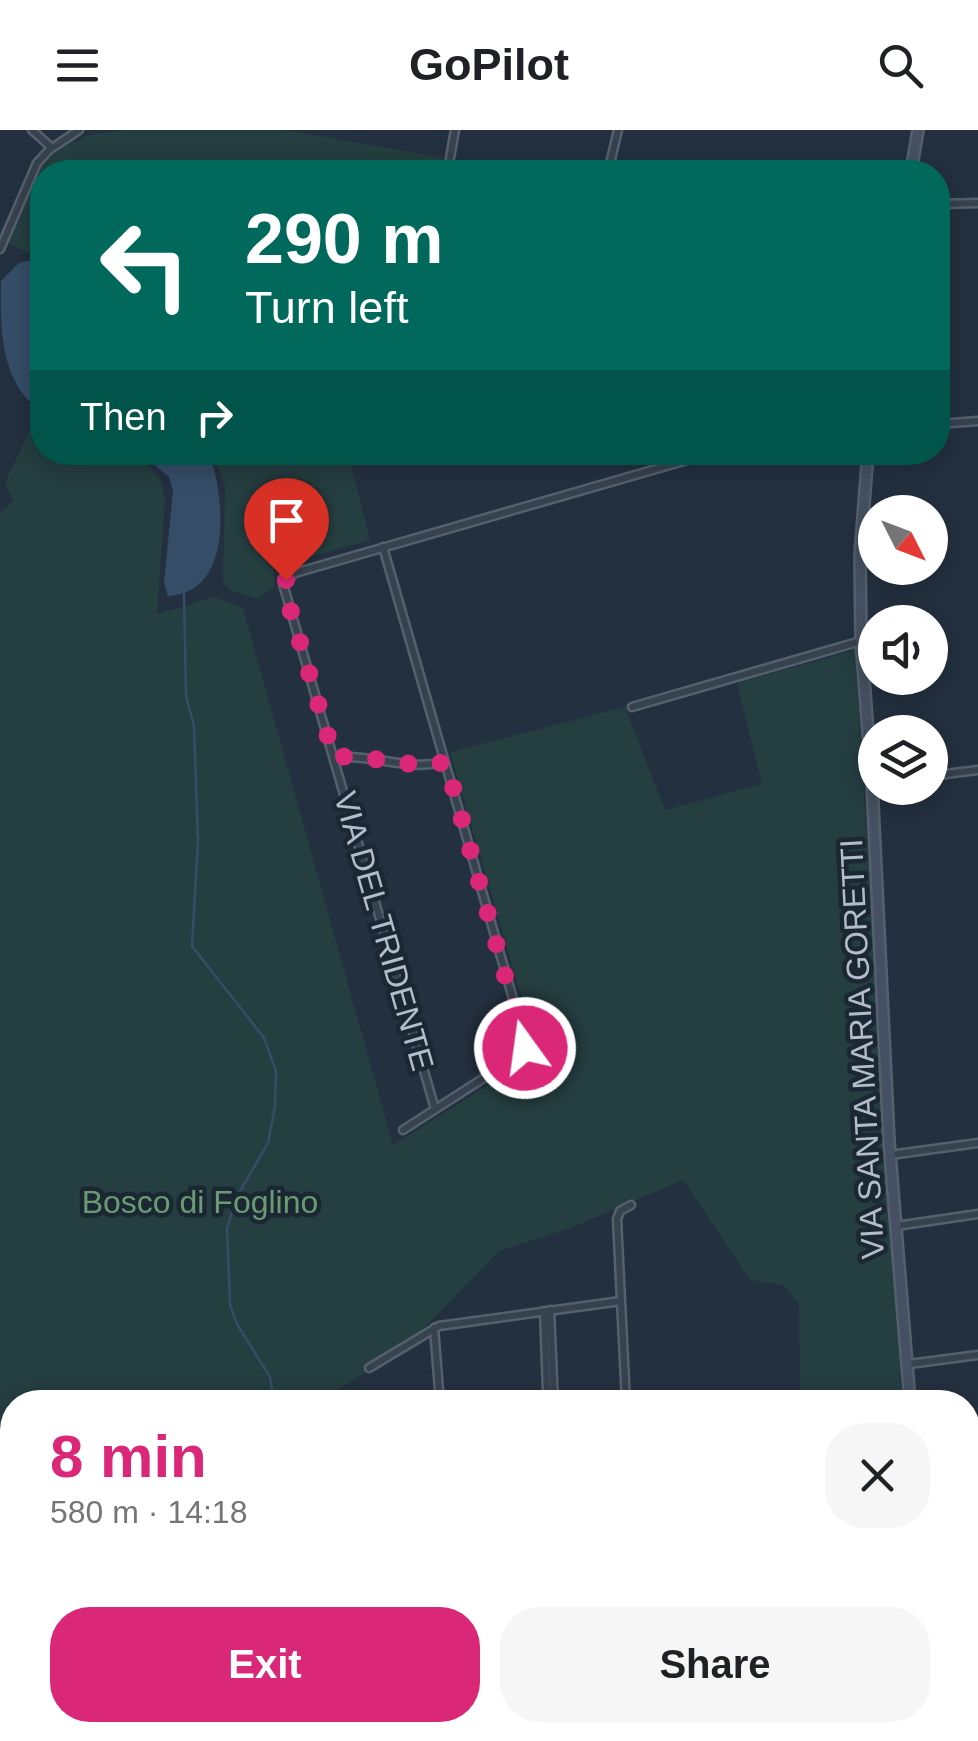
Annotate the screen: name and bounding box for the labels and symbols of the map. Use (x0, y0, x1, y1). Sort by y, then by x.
pin (244, 478, 329, 581)
north arrow (858, 495, 948, 585)
street label: VIA DEL TRIDENTE (327, 788, 441, 1074)
street label: VIA SANTA MARIA GORETTI (833, 838, 891, 1260)
position arrow (473, 996, 577, 1100)
park label: Bosco di Foglino (82, 1184, 318, 1220)

